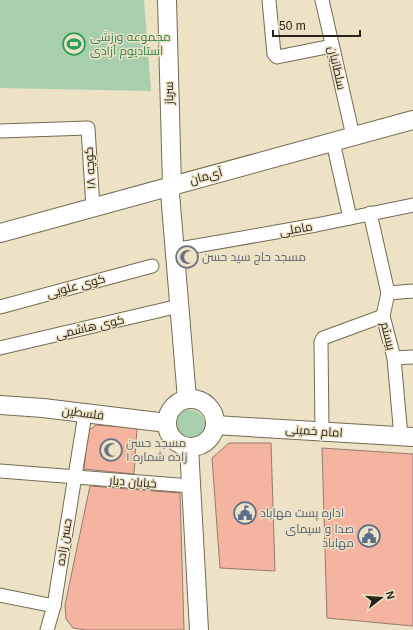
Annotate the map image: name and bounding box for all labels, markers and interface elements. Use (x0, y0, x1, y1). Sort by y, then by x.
scale bar (273, 12, 360, 38)
text: 50 m (279, 19, 306, 33)
place label: مجموعه ورزشی استادیوم آزادی (90, 30, 171, 59)
sports icon: مجموعه ورزشی استادیوم آزادی (61, 31, 87, 57)
street label: سلطانیان (325, 45, 349, 91)
street label: سرباز (162, 81, 176, 106)
street label: کوچه ۱۸ (82, 146, 100, 190)
street label: آی‌مان (188, 165, 225, 187)
street label: ماملی (278, 219, 314, 239)
mosque icon: مسجد حاج سید حسن (174, 244, 200, 270)
place label: مسجد حاج سید حسن (202, 250, 306, 265)
street label: کوی علویی (45, 271, 107, 301)
street label: کوی هاشمی (54, 312, 126, 342)
street label: بیستم (377, 320, 398, 352)
street label: فلسطین (61, 403, 105, 423)
street label: امام خمینی (285, 422, 343, 441)
place label: مسجد حسن زاده شماره ۱ (126, 436, 187, 464)
mosque icon: مسجد حسن زاده شماره ۱ (98, 437, 124, 463)
street label: خیابان دیار (108, 473, 157, 491)
public building icon: اداره پست مهاباد (232, 500, 258, 526)
place label: اداره پست مهاباد (260, 506, 344, 522)
street label: حسن زاده (53, 517, 75, 567)
place label: صدا و سیمای مهاباد (285, 522, 354, 550)
public building icon: صدا و سیمای مهاباد (356, 523, 382, 549)
north arrow (361, 578, 401, 618)
text: N (384, 590, 397, 601)

